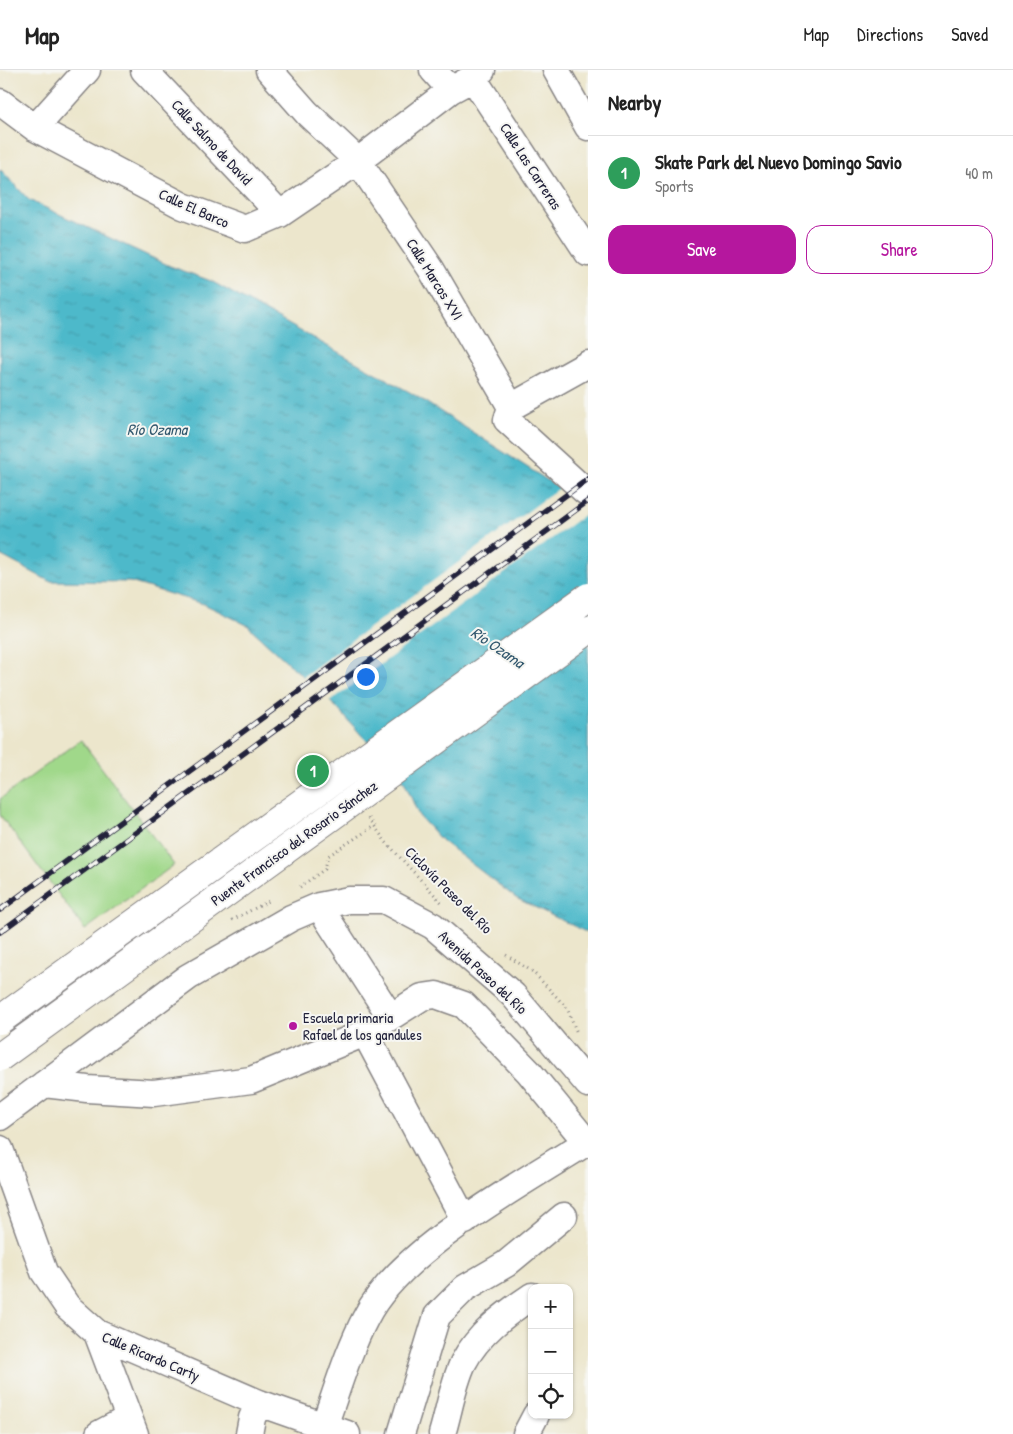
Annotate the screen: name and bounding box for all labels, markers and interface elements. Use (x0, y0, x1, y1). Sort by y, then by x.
text: Map (25, 19, 59, 51)
text: Map (804, 22, 829, 47)
text: Directions (857, 22, 923, 47)
text: Saved (951, 22, 988, 47)
text: Nearby (608, 88, 661, 117)
street label: Calle Salmo de David (167, 95, 257, 189)
street label: Calle Las Carreras (495, 118, 567, 214)
text: Skate Park del Nuevo Domingo Savio (655, 149, 902, 175)
text: 1 (621, 162, 627, 184)
text: 40 m (965, 162, 993, 184)
text: Sports (655, 175, 693, 197)
street label: Calle El Barco (155, 183, 233, 233)
button: Save (608, 225, 796, 274)
button: Share (806, 225, 993, 274)
street label: Calle Marcos XVI (402, 234, 468, 324)
water label: Río Ozama (127, 418, 189, 440)
water label: Río Ozama (467, 621, 531, 674)
your location (353, 664, 379, 690)
pin: 1 (297, 752, 329, 790)
street label: Puente Francisco del Rosario Sánchez (206, 775, 382, 911)
street label: Ciclovía Paseo del Río (401, 842, 497, 938)
street label: Avenida Paseo del Río (434, 925, 532, 1019)
place label: Escuela primaria Rafael de los gandules (303, 1007, 422, 1045)
marker: Escuela primaria Rafael de los gandules (287, 1020, 299, 1032)
map controls (528, 1284, 573, 1419)
button: + (528, 1284, 573, 1329)
street label: Calle Ricardo Carty (99, 1326, 203, 1386)
button: − (528, 1329, 573, 1374)
button: locate (528, 1374, 573, 1419)

